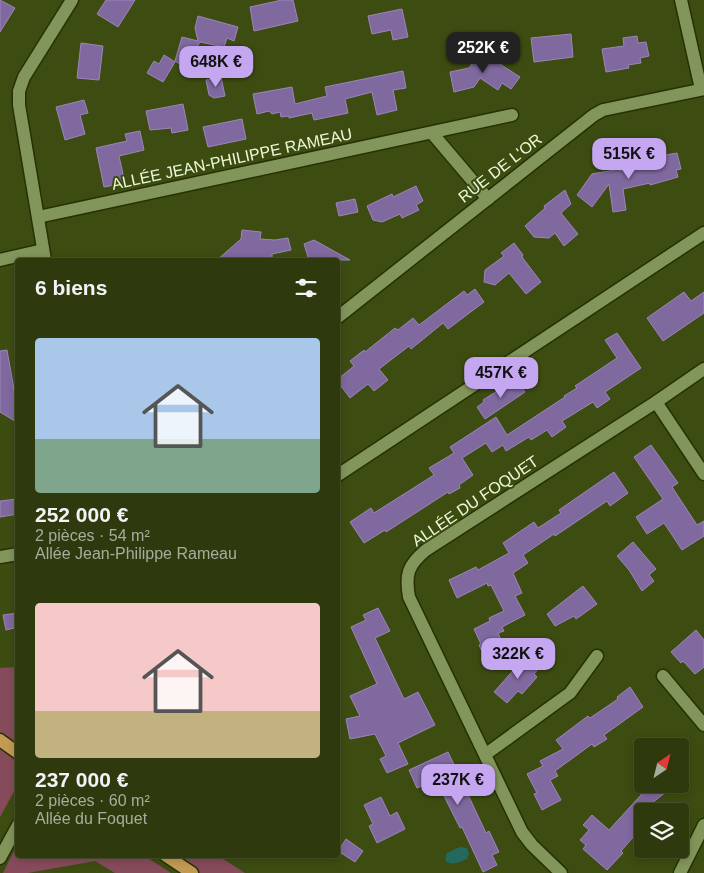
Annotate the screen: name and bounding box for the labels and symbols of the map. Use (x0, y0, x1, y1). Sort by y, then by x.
pin: 252K € (442, 32, 524, 74)
pin: 648K € (175, 46, 257, 88)
street label: ALLÉE JEAN-PHILIPPE RAMEAU (110, 124, 354, 193)
street label: RUE DE L'OR (455, 130, 545, 206)
pin: 515K € (588, 138, 670, 180)
pin: 457K € (460, 356, 542, 399)
street label: ALLÉE DU FOQUET (408, 451, 541, 550)
pin: 322K € (477, 638, 559, 680)
north arrow (634, 738, 689, 792)
pin: 237K € (417, 764, 499, 806)

